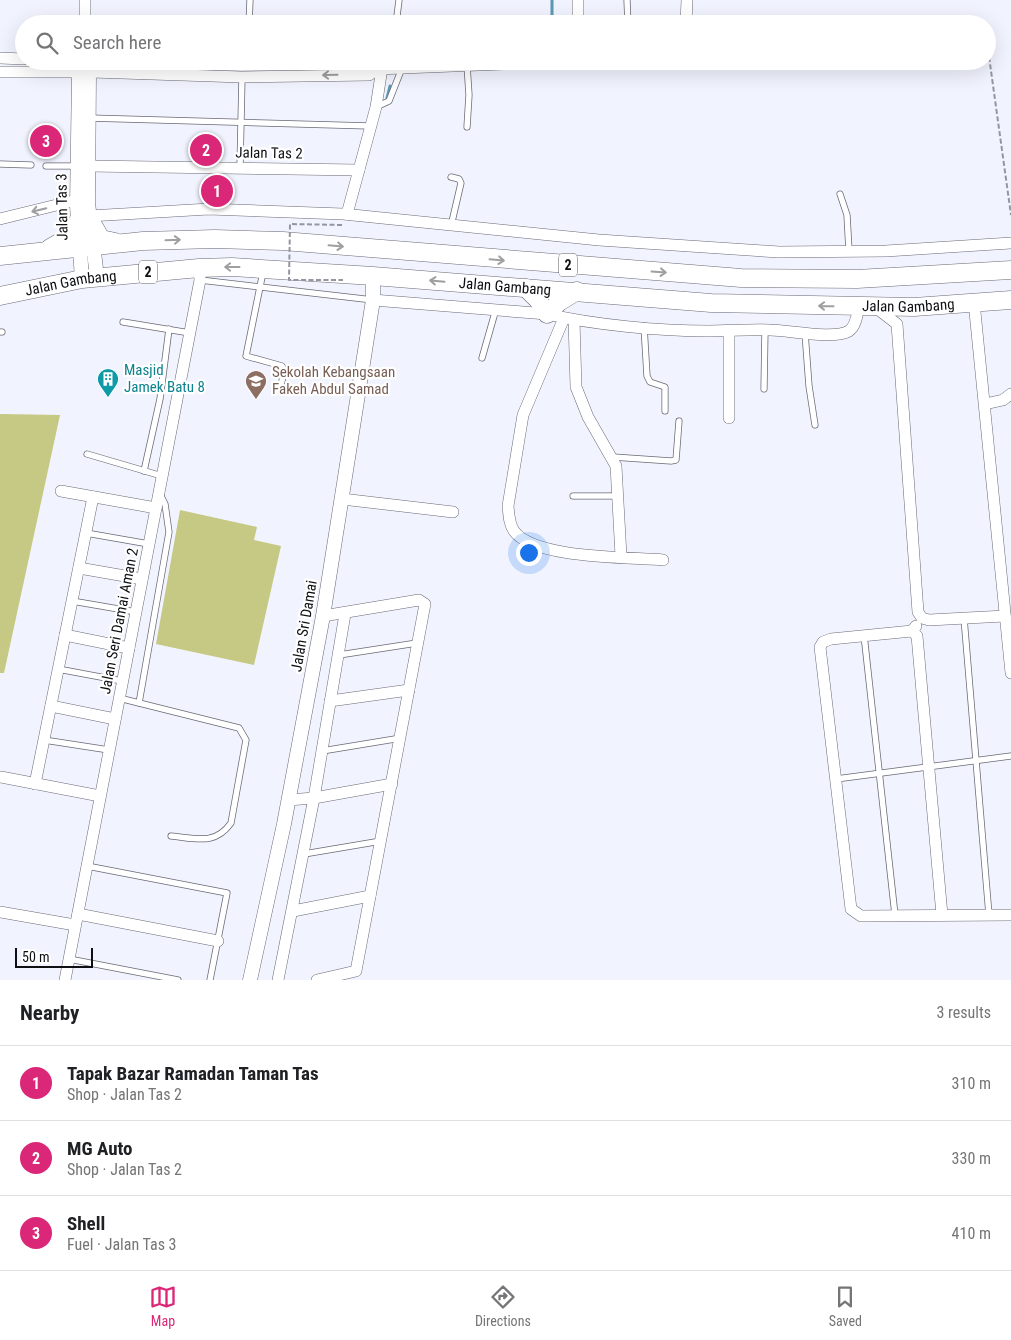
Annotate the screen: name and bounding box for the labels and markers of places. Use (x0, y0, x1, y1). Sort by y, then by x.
pin: 3 (30, 122, 62, 160)
pin: 2 (190, 131, 222, 169)
pin: 1 (201, 172, 233, 210)
place label: Masjid Jamek Batu 8 (124, 361, 205, 396)
place label: Sekolah Kebangsaan Fakeh Abdul Samad (272, 363, 395, 398)
building icon: Masjid Jamek Batu 8 (96, 367, 120, 398)
school or university icon: Sekolah Kebangsaan Fakeh Abdul Samad (244, 369, 268, 400)

